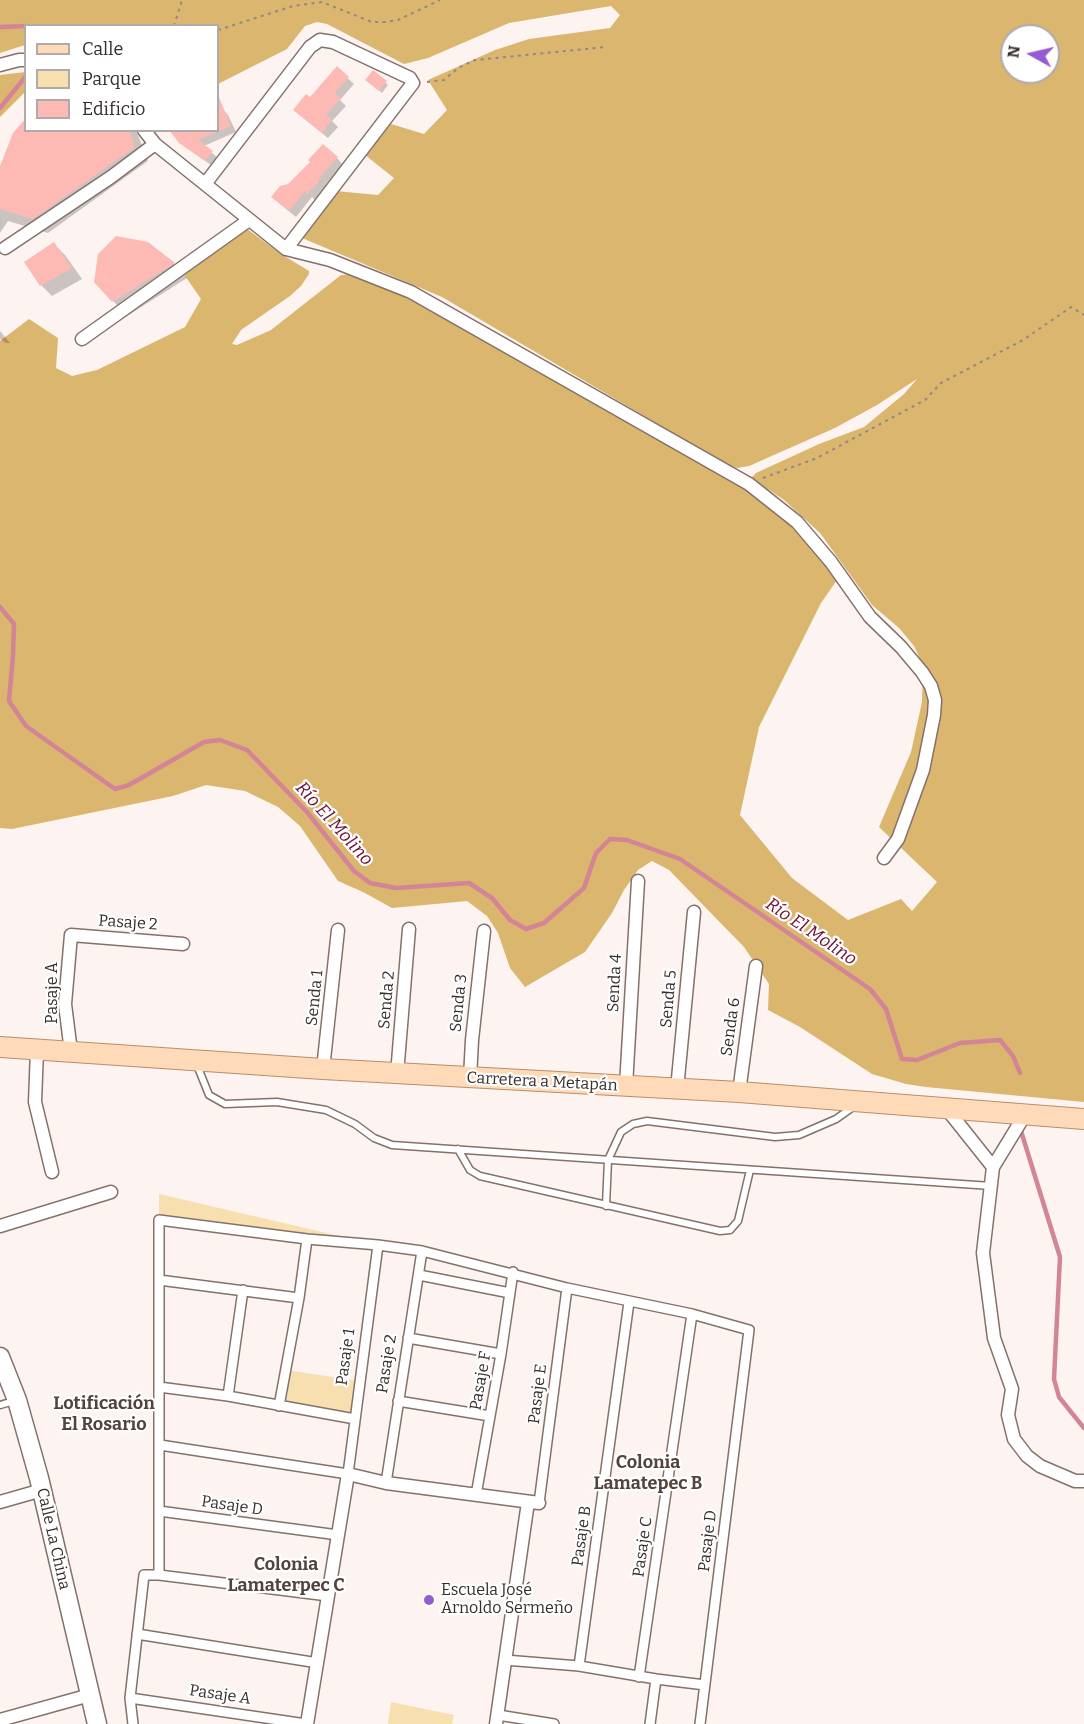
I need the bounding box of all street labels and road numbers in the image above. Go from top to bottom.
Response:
street label: Pasaje 2 [98,911,158,935]
street label: Senda 4 [604,953,626,1013]
street label: Pasaje A [43,962,63,1024]
street label: Senda 1 [303,969,327,1027]
street label: Senda 5 [657,969,681,1029]
street label: Senda 2 [375,970,399,1030]
street label: Senda 3 [446,973,472,1033]
street label: Senda 6 [717,997,745,1057]
street label: Carretera a Metapán [466,1068,618,1096]
street label: Pasaje 1 [333,1327,359,1387]
street label: Pasaje 2 [373,1333,401,1395]
street label: Pasaje F [466,1350,496,1412]
street label: Pasaje E [525,1363,551,1425]
street label: Calle La China [32,1486,74,1592]
street label: Pasaje D [200,1492,264,1520]
street label: Pasaje B [568,1505,596,1567]
street label: Pasaje D [695,1509,721,1573]
street label: Pasaje C [629,1516,657,1578]
street label: Pasaje A [188,1681,252,1709]

